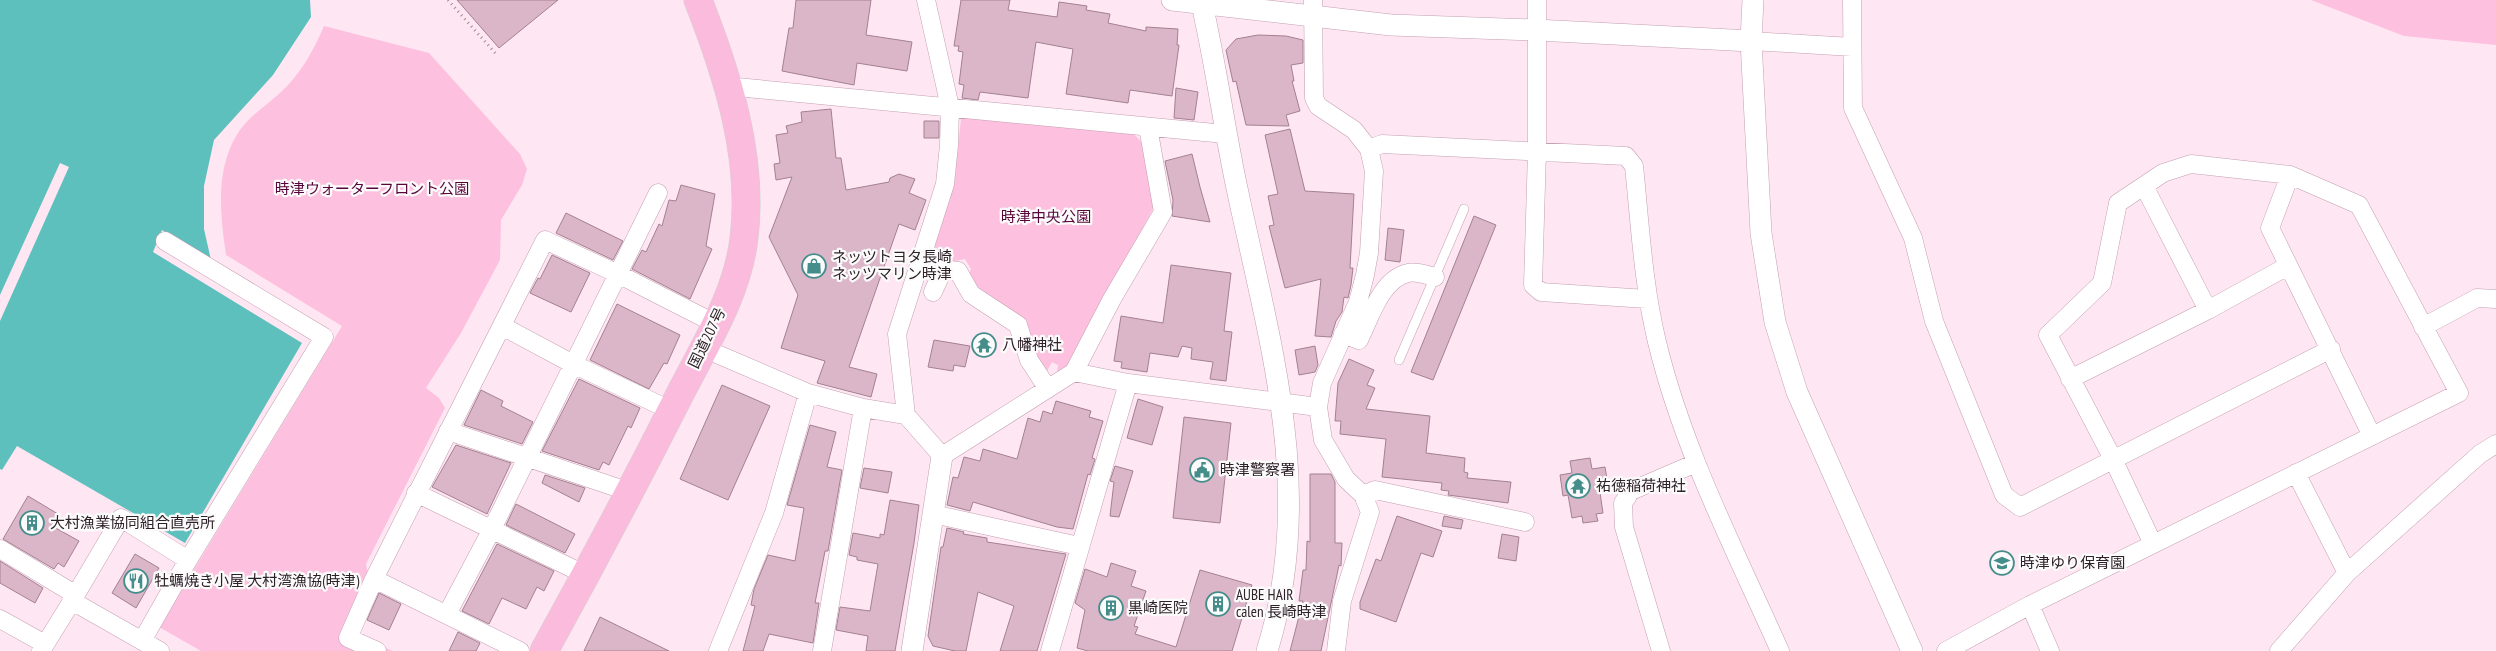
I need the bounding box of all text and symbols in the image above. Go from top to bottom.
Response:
park label: 時津ウォーターフロント公園 [275,179,469,198]
park label: 時津中央公園 [1001,207,1091,226]
place label: ネッツトヨタ長崎 ネッツマリン時津 [832,247,952,283]
shop icon: ネッツトヨタ長崎 ネッツマリン時津 [801,253,827,279]
street label: 国道207号 [684,304,729,371]
temple icon: 八幡神社 [971,332,997,358]
place label: 八幡神社 [1002,335,1062,354]
public building icon: 時津警察署 [1189,457,1215,483]
place label: 時津警察署 [1220,460,1295,479]
temple icon: 祐徳稲荷神社 [1565,473,1591,499]
place label: 祐徳稲荷神社 [1596,476,1686,495]
building icon: 大村漁業協同組合直売所 [19,510,45,536]
place label: 大村漁業協同組合直売所 [50,513,215,532]
school or university icon: 時津ゆり保育園 [1989,550,2015,576]
place label: 時津ゆり保育園 [2020,553,2125,572]
restaurant icon: 牡蠣焼き小屋 大村湾漁協(時津) [123,568,149,594]
place label: 牡蠣焼き小屋 大村湾漁協(時津) [154,571,360,590]
place label: AUBE HAIR calen 長崎時津 [1236,585,1327,621]
building icon: AUBE HAIR calen 長崎時津 [1205,591,1231,617]
building icon: 黒崎医院 [1098,595,1124,621]
place label: 黒崎医院 [1128,598,1188,617]

